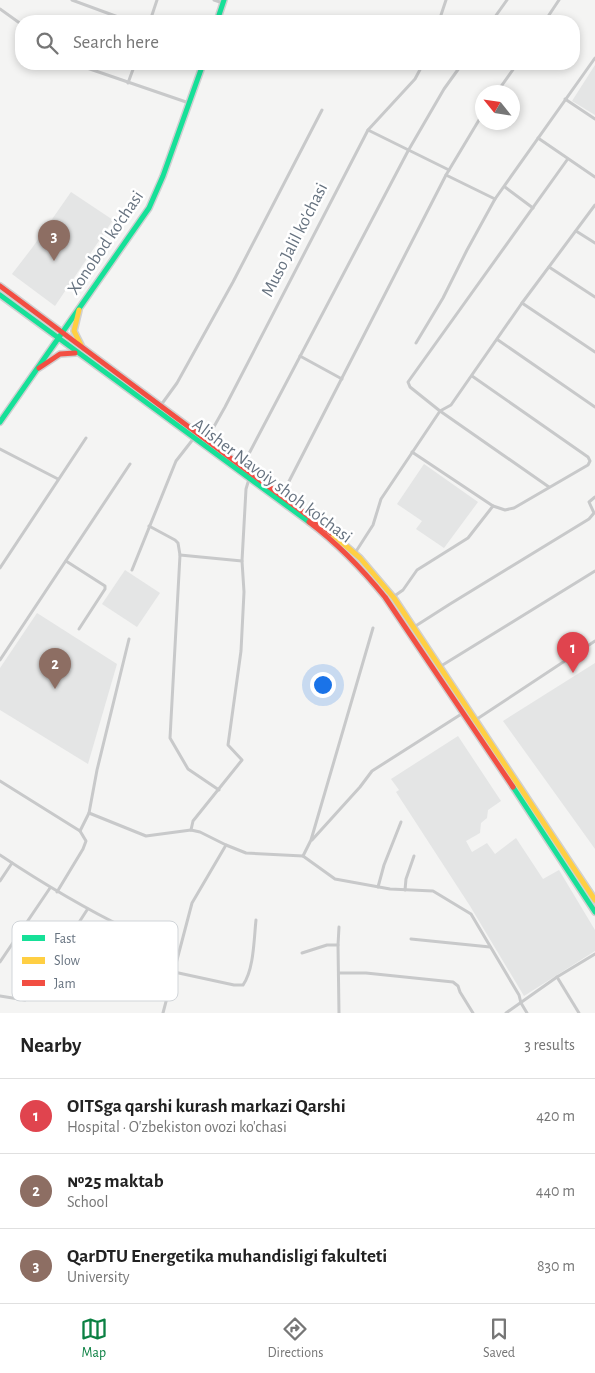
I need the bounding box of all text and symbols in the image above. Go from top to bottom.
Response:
search box [15,15,580,70]
icon: search [33,29,61,57]
text: Search here [73,33,159,52]
north arrow [475,85,520,130]
street label: Muso Jalil ko'chasi [259,180,331,300]
street label: Xonobod ko'chasi [65,188,147,298]
pin: 3 [38,220,70,261]
street label: Alisher Navoiy shoh ko'chasi [189,415,355,547]
pin: 1 [557,632,589,673]
pin: 2 [39,648,71,689]
your location [310,672,336,698]
legend [12,921,178,1001]
text: Fast [54,932,76,946]
text: Slow [54,954,81,968]
text: Jam [54,977,76,991]
text: Nearby [20,1035,81,1056]
text: 3 results [524,1037,575,1053]
text: OITSga qarshi kurash markazi Qarshi [67,1097,346,1116]
text: 1 [33,1108,39,1124]
text: 420 m [536,1108,575,1124]
text: Hospital · O'zbekiston ovozi ko'chasi [67,1119,287,1135]
text: №25 maktab [67,1172,164,1191]
text: 2 [32,1183,40,1199]
text: 440 m [536,1183,575,1199]
text: School [67,1194,108,1210]
text: QarDTU Energetika muhandisligi fakulteti [67,1247,387,1266]
text: 3 [33,1258,39,1274]
text: 830 m [537,1258,575,1274]
text: University [67,1269,130,1285]
tab: Map [80,1315,108,1362]
tab: Directions [268,1315,323,1362]
tab: Saved [483,1315,515,1362]

